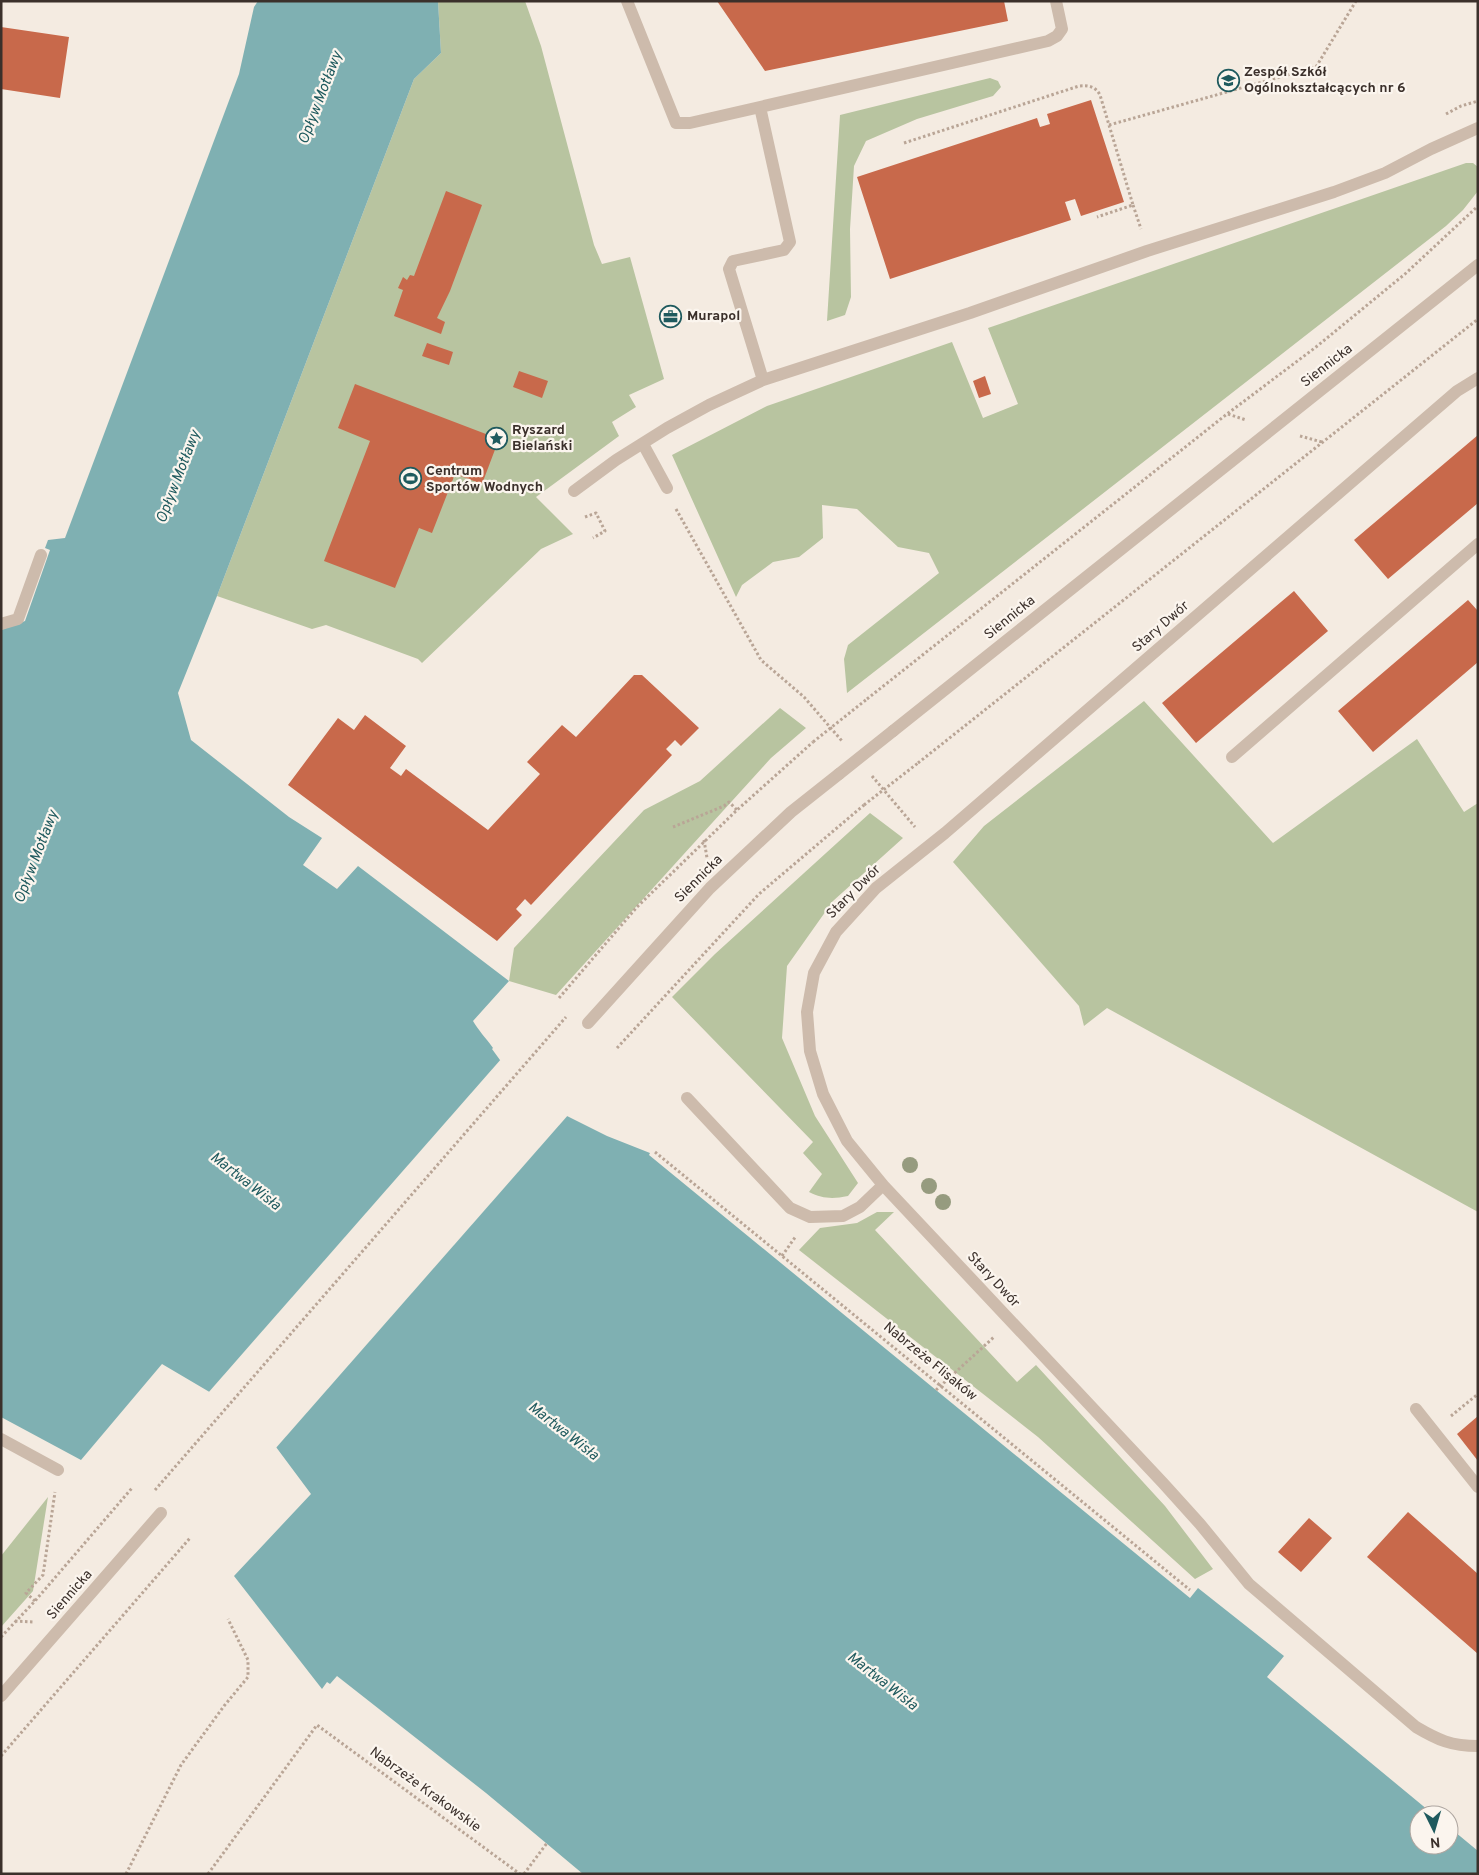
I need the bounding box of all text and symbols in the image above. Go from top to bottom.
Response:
water label: Opływ Motławy [295,48,348,147]
place label: Zespół Szkół Ogólnokształcących nr 6 [1244,64,1406,97]
school or university icon: Zespół Szkół Ogólnokształcących nr 6 [1216,68,1240,92]
office icon: Murapol [659,304,683,328]
place label: Murapol [687,308,740,325]
street label: Siennicka [1298,341,1356,391]
place label: Ryszard Bielański [512,422,572,455]
place icon: Ryszard Bielański [484,426,508,450]
water label: Opływ Motławy [153,427,206,526]
place label: Centrum Sportów Wodnych [426,463,543,496]
sports icon: Centrum Sportów Wodnych [398,467,422,491]
street label: Siennicka [981,592,1039,644]
street label: Stary Dwór [1129,597,1193,656]
water label: Opływ Motławy [11,807,64,906]
street label: Siennicka [672,852,726,906]
street label: Stary Dwór [823,861,885,923]
water label: Martwa Wisła [206,1149,284,1216]
street label: Stary Dwór [963,1249,1023,1312]
street label: Nabrzeże Flisaków [880,1319,980,1405]
water label: Martwa Wisła [524,1399,602,1466]
street label: Siennicka [44,1567,96,1623]
water label: Martwa Wisła [843,1649,921,1716]
street label: Nabrzeże Krakowskie [366,1744,484,1836]
north arrow [1409,1805,1459,1855]
text: N [1429,1833,1441,1850]

